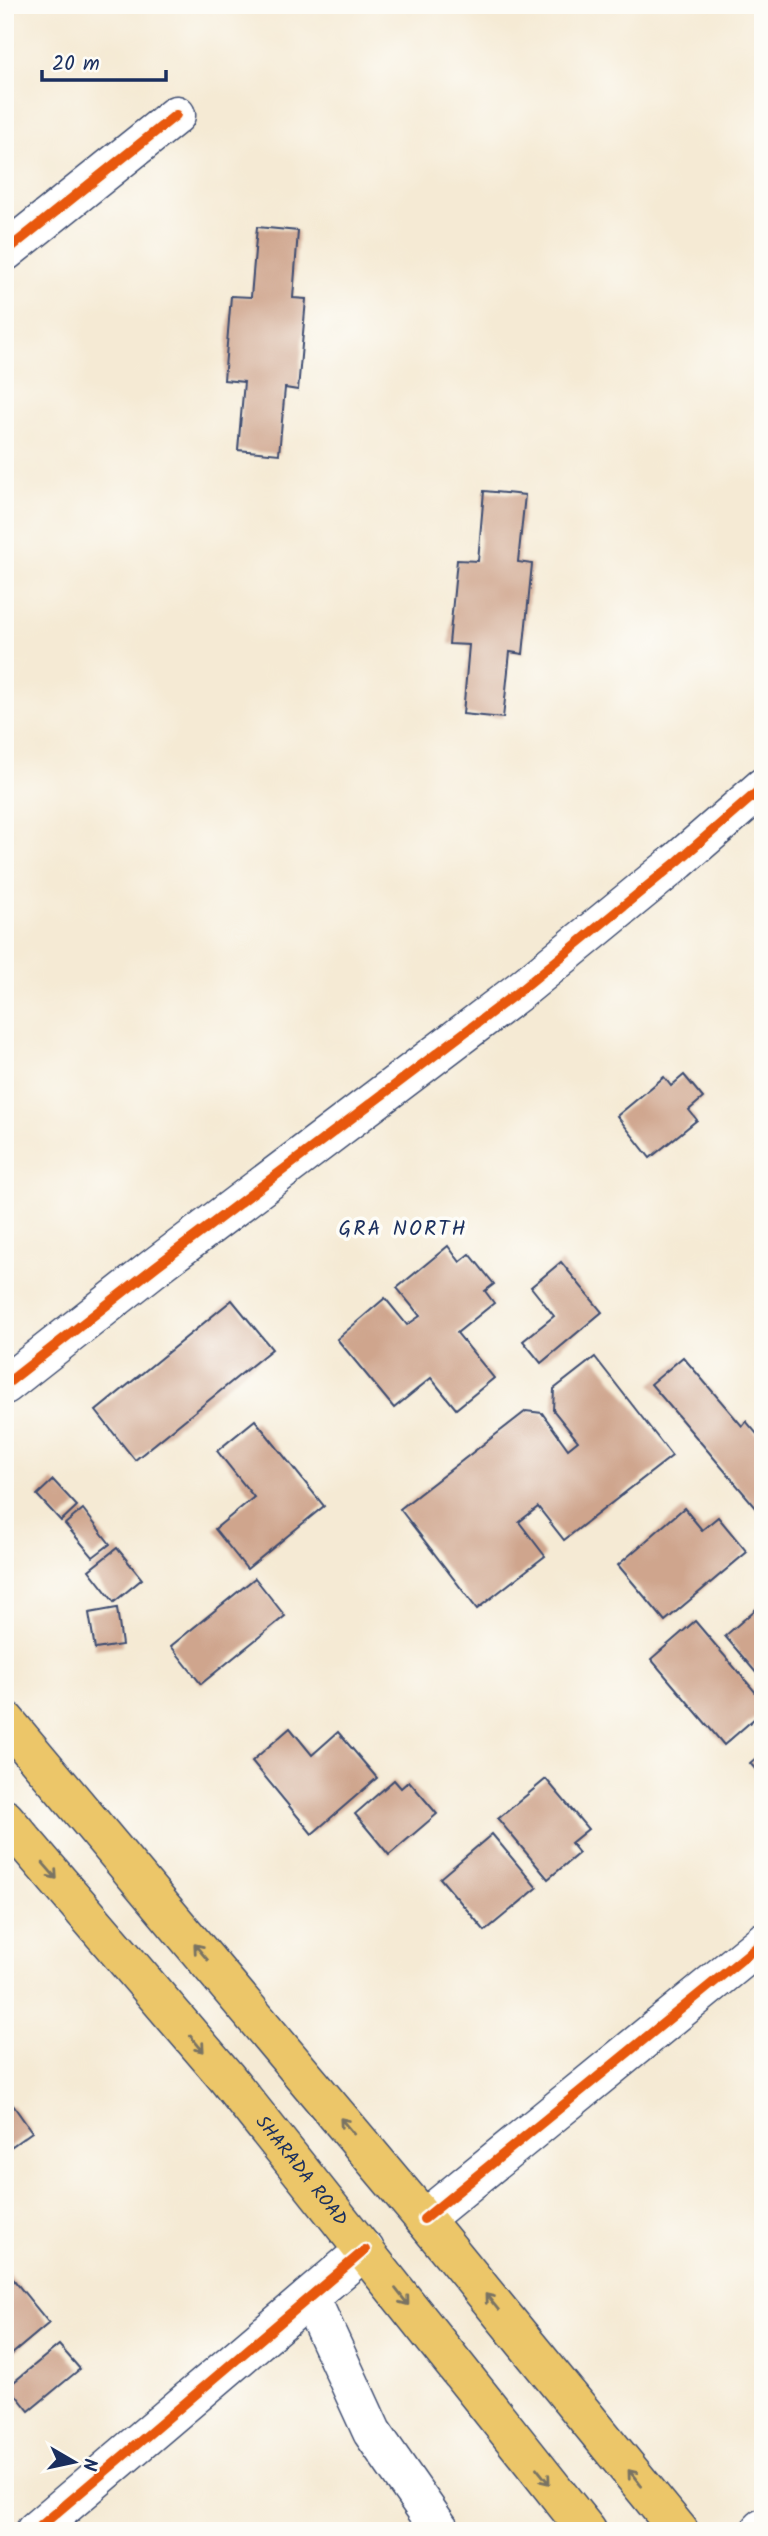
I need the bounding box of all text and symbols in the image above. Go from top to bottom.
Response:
scale bar [42,38,166,82]
text: 20 m [52,48,100,81]
district label: GRA NORTH [339,1213,467,1246]
one-way arrow [41,1862,57,1880]
one-way arrow [193,1943,209,1961]
one-way arrow [189,2035,205,2053]
street label: SHARADA ROAD [247,2109,355,2233]
one-way arrow [339,2118,355,2136]
one-way arrow [394,2287,409,2306]
one-way arrow [484,2293,499,2311]
north arrow [38,2428,108,2498]
text: N [73,2456,105,2473]
one-way arrow [535,2466,551,2484]
one-way arrow [628,2469,643,2487]

